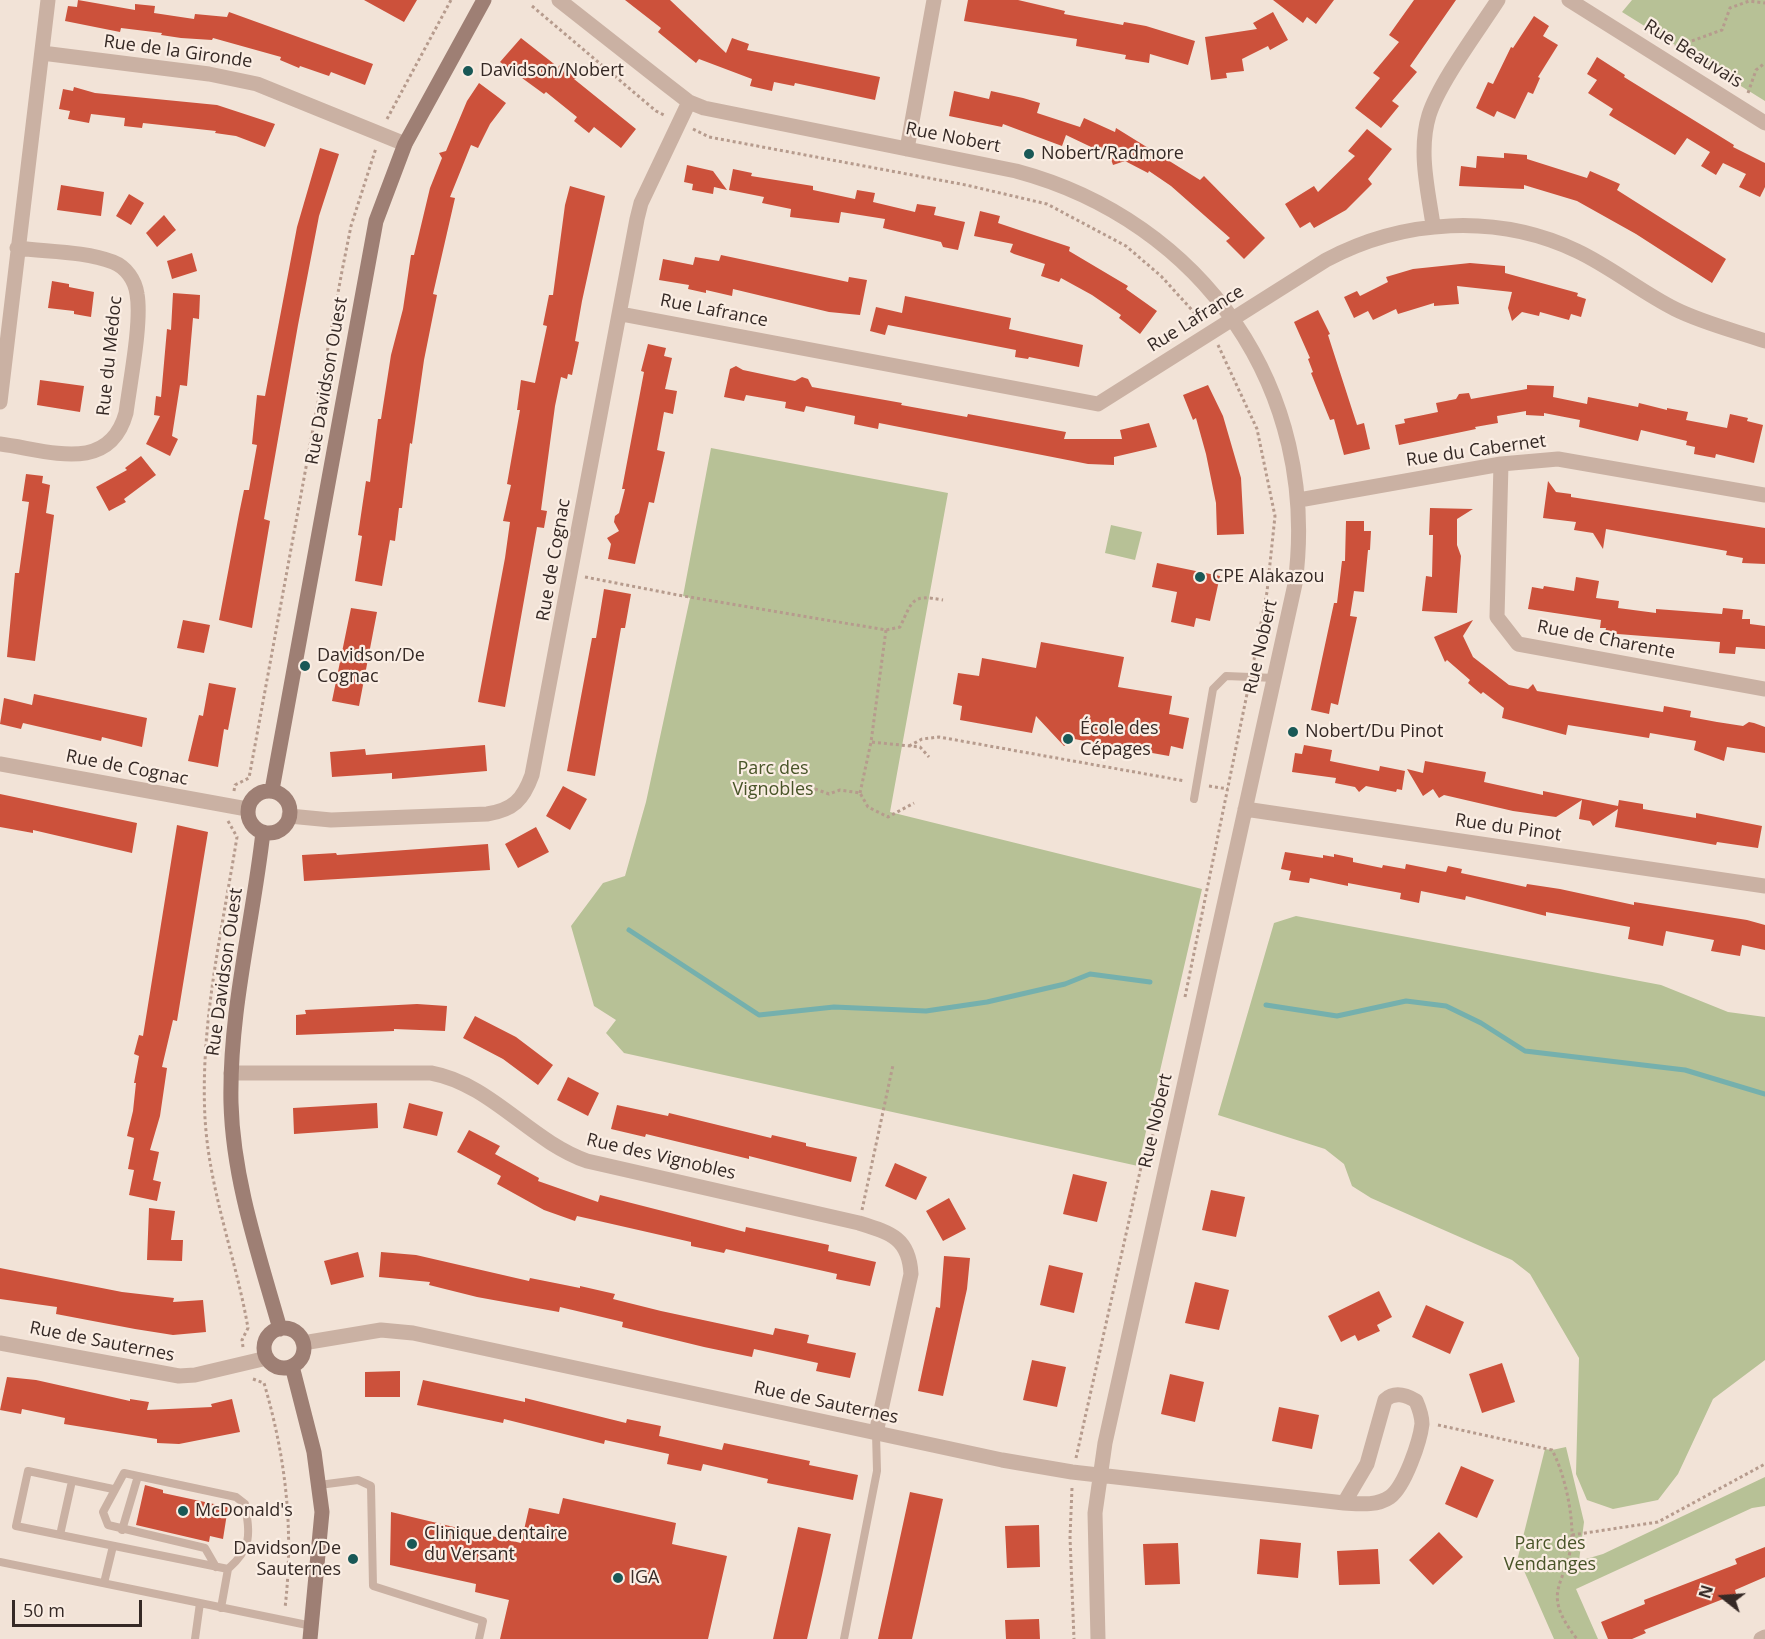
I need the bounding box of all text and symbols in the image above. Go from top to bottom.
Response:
street label: Rue Beauvais [1640,15,1746,93]
street label: Rue de la Gironde [102,31,254,73]
place label: Davidson/Nobert [480,60,624,82]
marker: Davidson/Nobert [461,64,475,78]
street label: Rue Nobert [904,118,1002,158]
place label: Nobert/Radmore [1041,143,1184,165]
marker: Nobert/Radmore [1022,147,1036,161]
street label: Rue Lafrance [1144,281,1248,357]
street label: Rue Lafrance [658,290,770,332]
street label: Rue du Médoc [93,295,127,417]
street label: Rue Davidson Ouest [302,296,352,466]
street label: Rue du Cabernet [1405,430,1547,472]
street label: Rue de Cognac [533,497,575,623]
place label: CPE Alakazou [1212,566,1325,588]
marker: CPE Alakazou [1193,570,1207,584]
street label: Rue Nobert [1240,598,1282,696]
street label: Rue de Charente [1535,616,1677,664]
place label: Davidson/De Cognac [317,645,425,688]
marker: Davidson/De Cognac [298,659,312,673]
place label: École des Cépages [1080,718,1158,760]
place label: Nobert/Du Pinot [1305,721,1443,743]
marker: Nobert/Du Pinot [1286,725,1300,739]
marker: École des Cépages [1061,732,1075,746]
street label: Rue de Cognac [64,746,190,790]
park label: Parc des Vignobles [732,758,814,800]
street label: Rue du Pinot [1453,810,1563,846]
street label: Rue Davidson Ouest [202,886,248,1058]
street label: Rue Nobert [1135,1072,1177,1170]
street label: Rue des Vignobles [584,1129,738,1185]
street label: Rue de Sauternes [28,1317,176,1367]
street label: Rue de Sauternes [752,1377,900,1429]
place label: McDonald's [195,1500,293,1522]
marker: McDonald's [176,1504,190,1518]
place label: Clinique dentaire du Versant [424,1523,567,1565]
park label: Parc des Vendanges [1504,1533,1596,1576]
marker: Clinique dentaire du Versant [405,1537,419,1551]
place label: Davidson/De Sauternes [233,1538,341,1580]
marker: Davidson/De Sauternes [346,1552,360,1566]
place label: IGA [630,1567,659,1589]
north arrow [1693,1567,1753,1627]
marker: IGA [611,1571,625,1585]
text: N [1693,1582,1718,1601]
scale bar [15,1588,146,1626]
text: 50 m [23,1598,65,1622]

